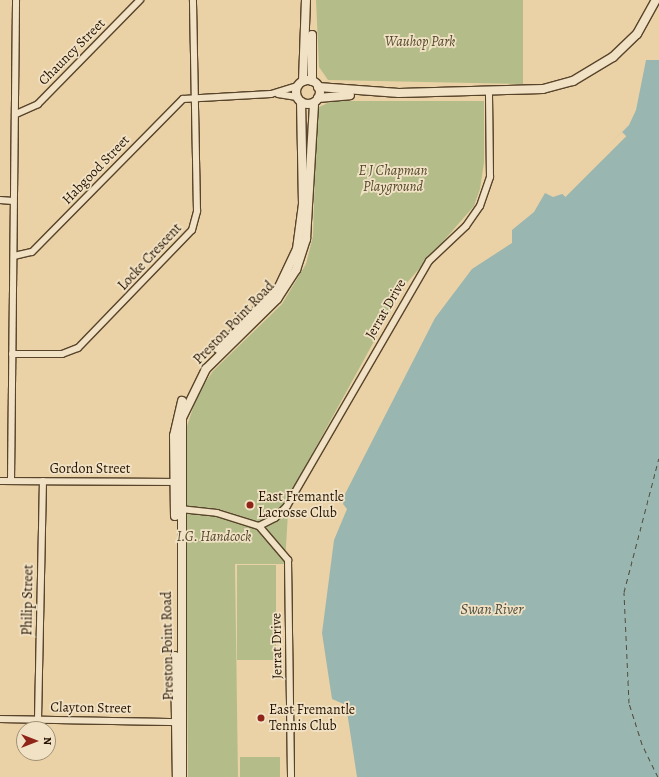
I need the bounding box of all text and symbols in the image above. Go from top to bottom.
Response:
street label: Chauncy Street [35,15,109,89]
park label: Wauhop Park [385,34,455,50]
street label: Habgood Street [59,132,133,208]
park label: E J Chapman Playground [359,163,427,196]
street label: Locke Crescent [115,220,185,294]
street label: Jerrat Drive [362,276,410,342]
street label: Preston Point Road [190,278,278,368]
street label: Gordon Street [50,461,130,477]
place label: East Fremantle Lacrosse Club [258,489,344,522]
marker: East Fremantle Lacrosse Club [245,500,255,510]
park label: I.G. Handcock [177,529,251,545]
street label: Philip Street [19,564,37,636]
street label: Preston Point Road [159,591,177,701]
water label: Swan River [461,601,523,619]
street label: Jerrat Drive [268,613,286,679]
street label: Clayton Street [50,699,132,717]
place label: East Fremantle Tennis Club [269,702,355,734]
marker: East Fremantle Tennis Club [256,713,266,723]
north arrow [16,721,56,761]
text: N [40,737,55,745]

